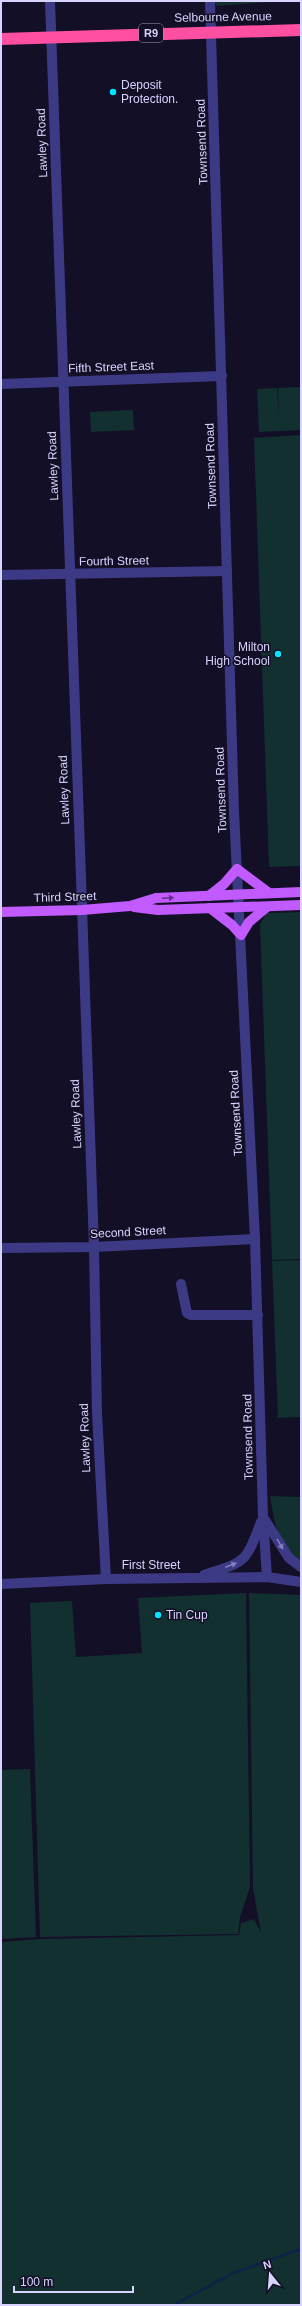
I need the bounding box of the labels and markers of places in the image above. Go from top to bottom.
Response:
place label: Deposit Protection. [121,78,178,106]
marker: Deposit Protection. [108,87,118,97]
place label: Milton High School [205,640,270,668]
marker: Milton High School [273,649,283,659]
place label: Tin Cup [166,1608,208,1622]
marker: Tin Cup [153,1610,163,1620]

